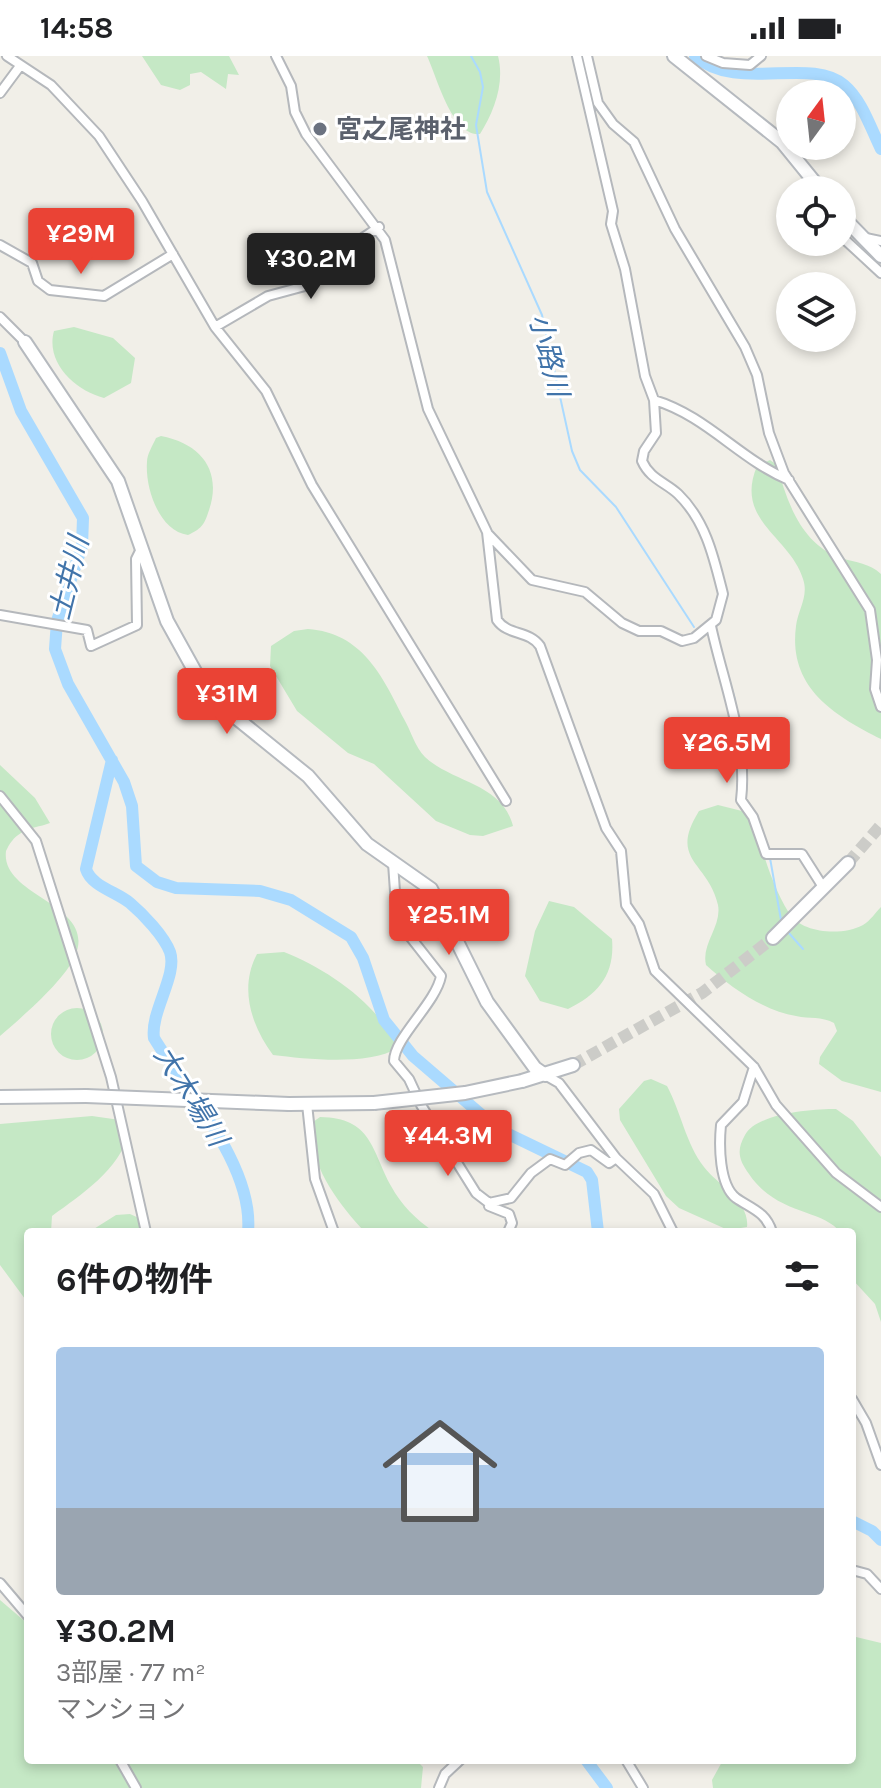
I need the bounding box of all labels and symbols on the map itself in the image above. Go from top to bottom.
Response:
north arrow [776,80,856,160]
place label: 宮之尾神社 [336,114,466,145]
marker: 宮之尾神社 [311,120,329,138]
pin: ¥29M [34,208,128,276]
pin: ¥30.2M [246,233,376,301]
water label: 小路川 [523,310,576,403]
water label: 土井川 [43,530,96,623]
pin: ¥31M [180,668,274,736]
pin: ¥26.5M [662,717,792,785]
pin: ¥25.1M [384,889,514,957]
water label: 大木場川 [147,1040,236,1155]
pin: ¥44.3M [383,1110,513,1178]

